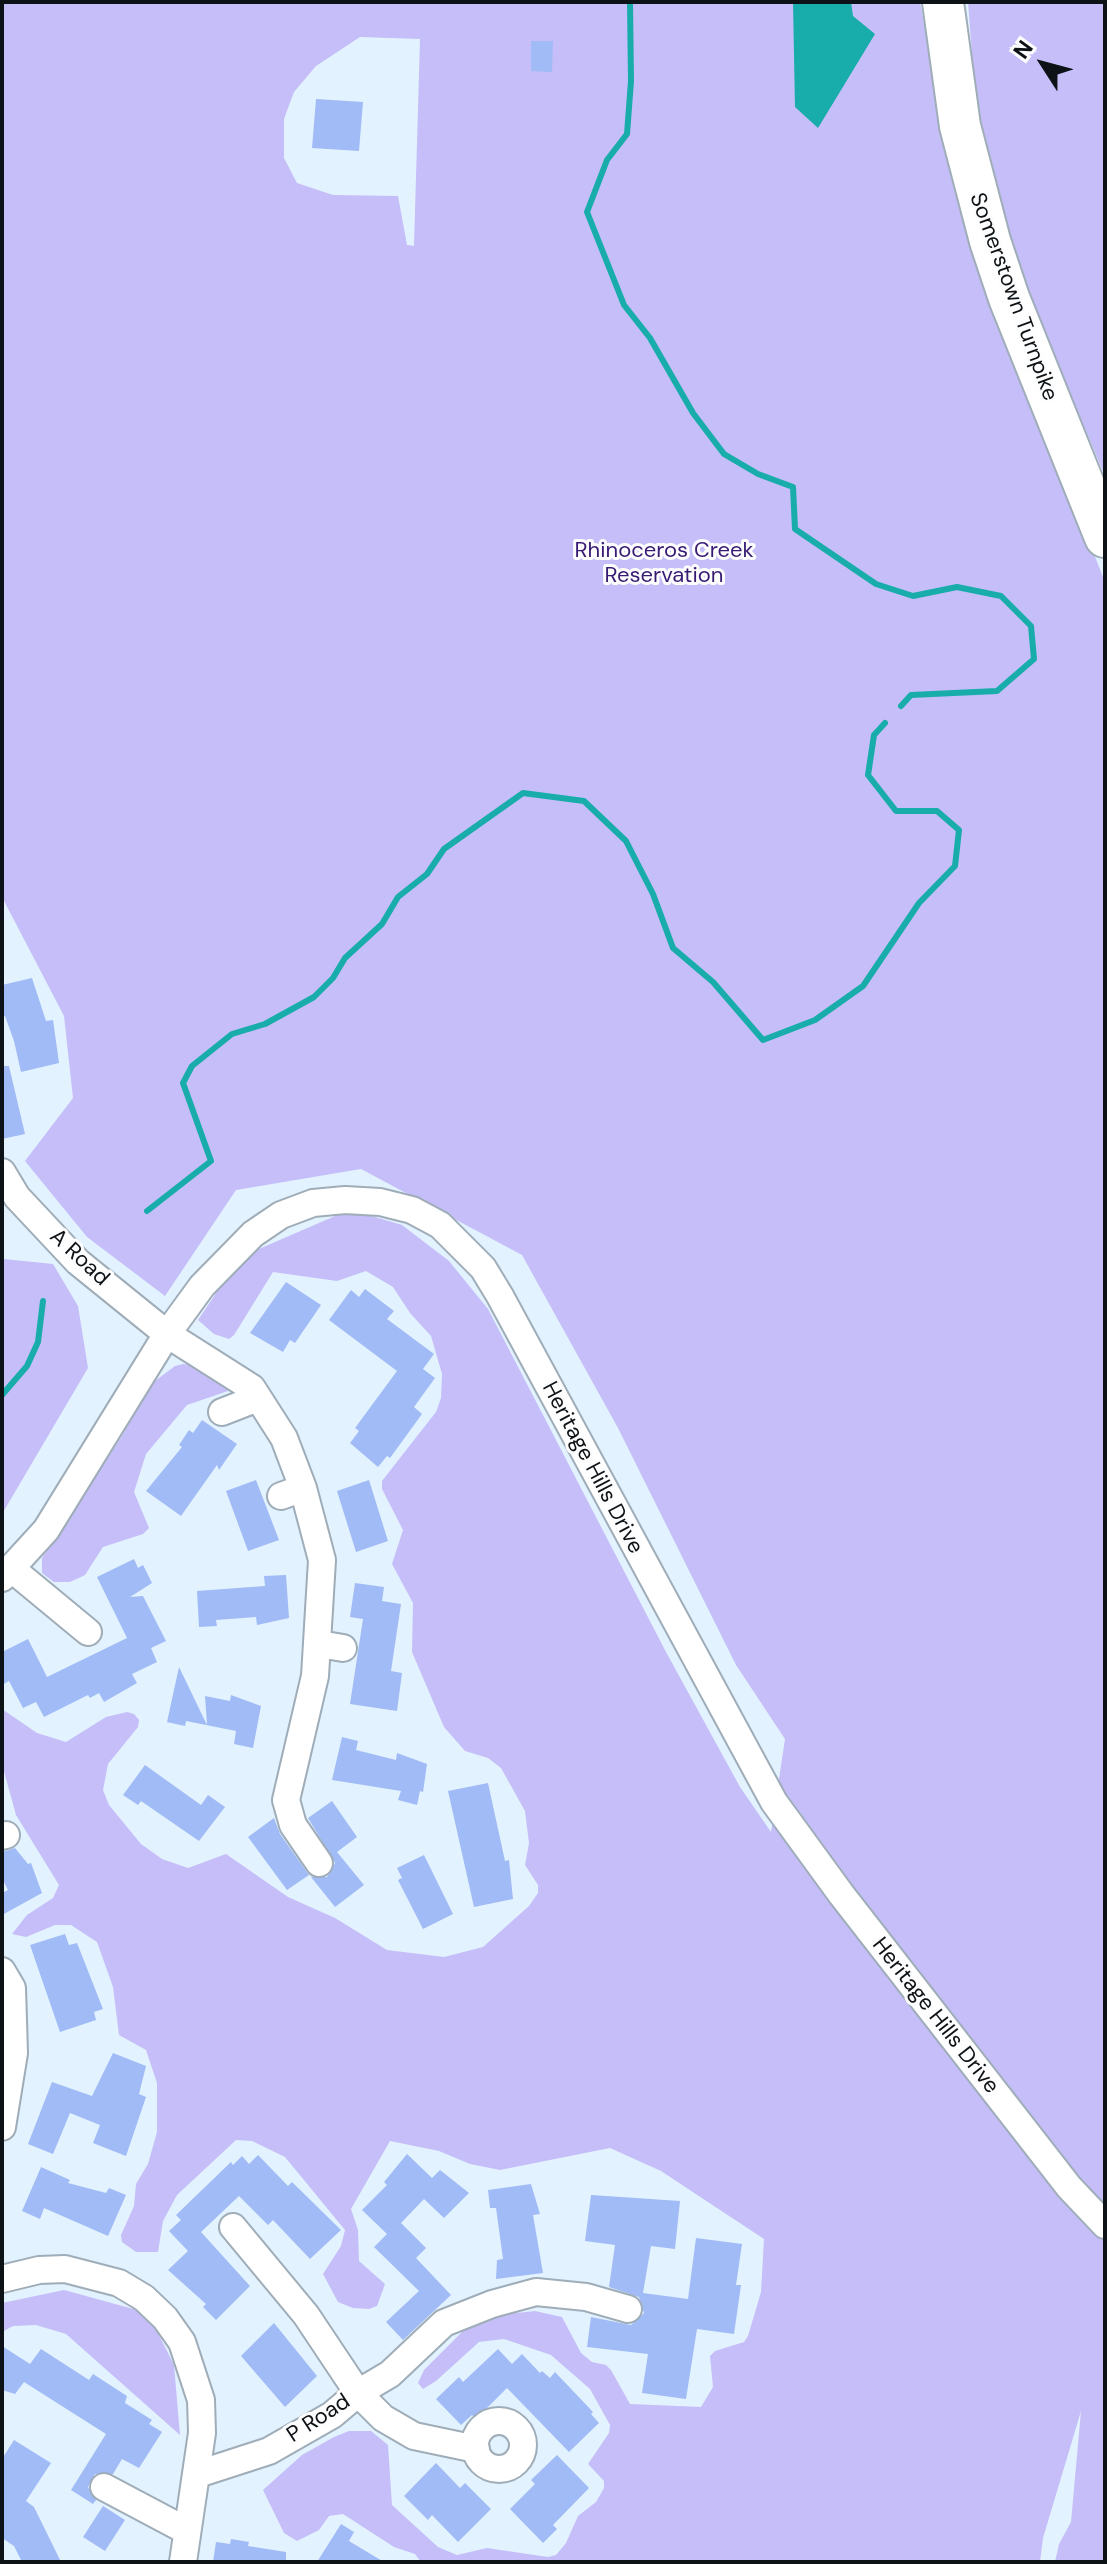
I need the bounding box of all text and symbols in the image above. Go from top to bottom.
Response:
north arrow [1003,24,1083,104]
text: N [1007,35,1040,65]
street label: Somerstown Turnpike [963,189,1063,405]
park label: Rhinoceros Creek Reservation [575,538,753,590]
street label: A Road [44,1224,114,1292]
street label: Heritage Hills Drive [536,1378,648,1558]
street label: Heritage Hills Drive [866,1933,1004,2099]
street label: P Road [283,2389,355,2449]

